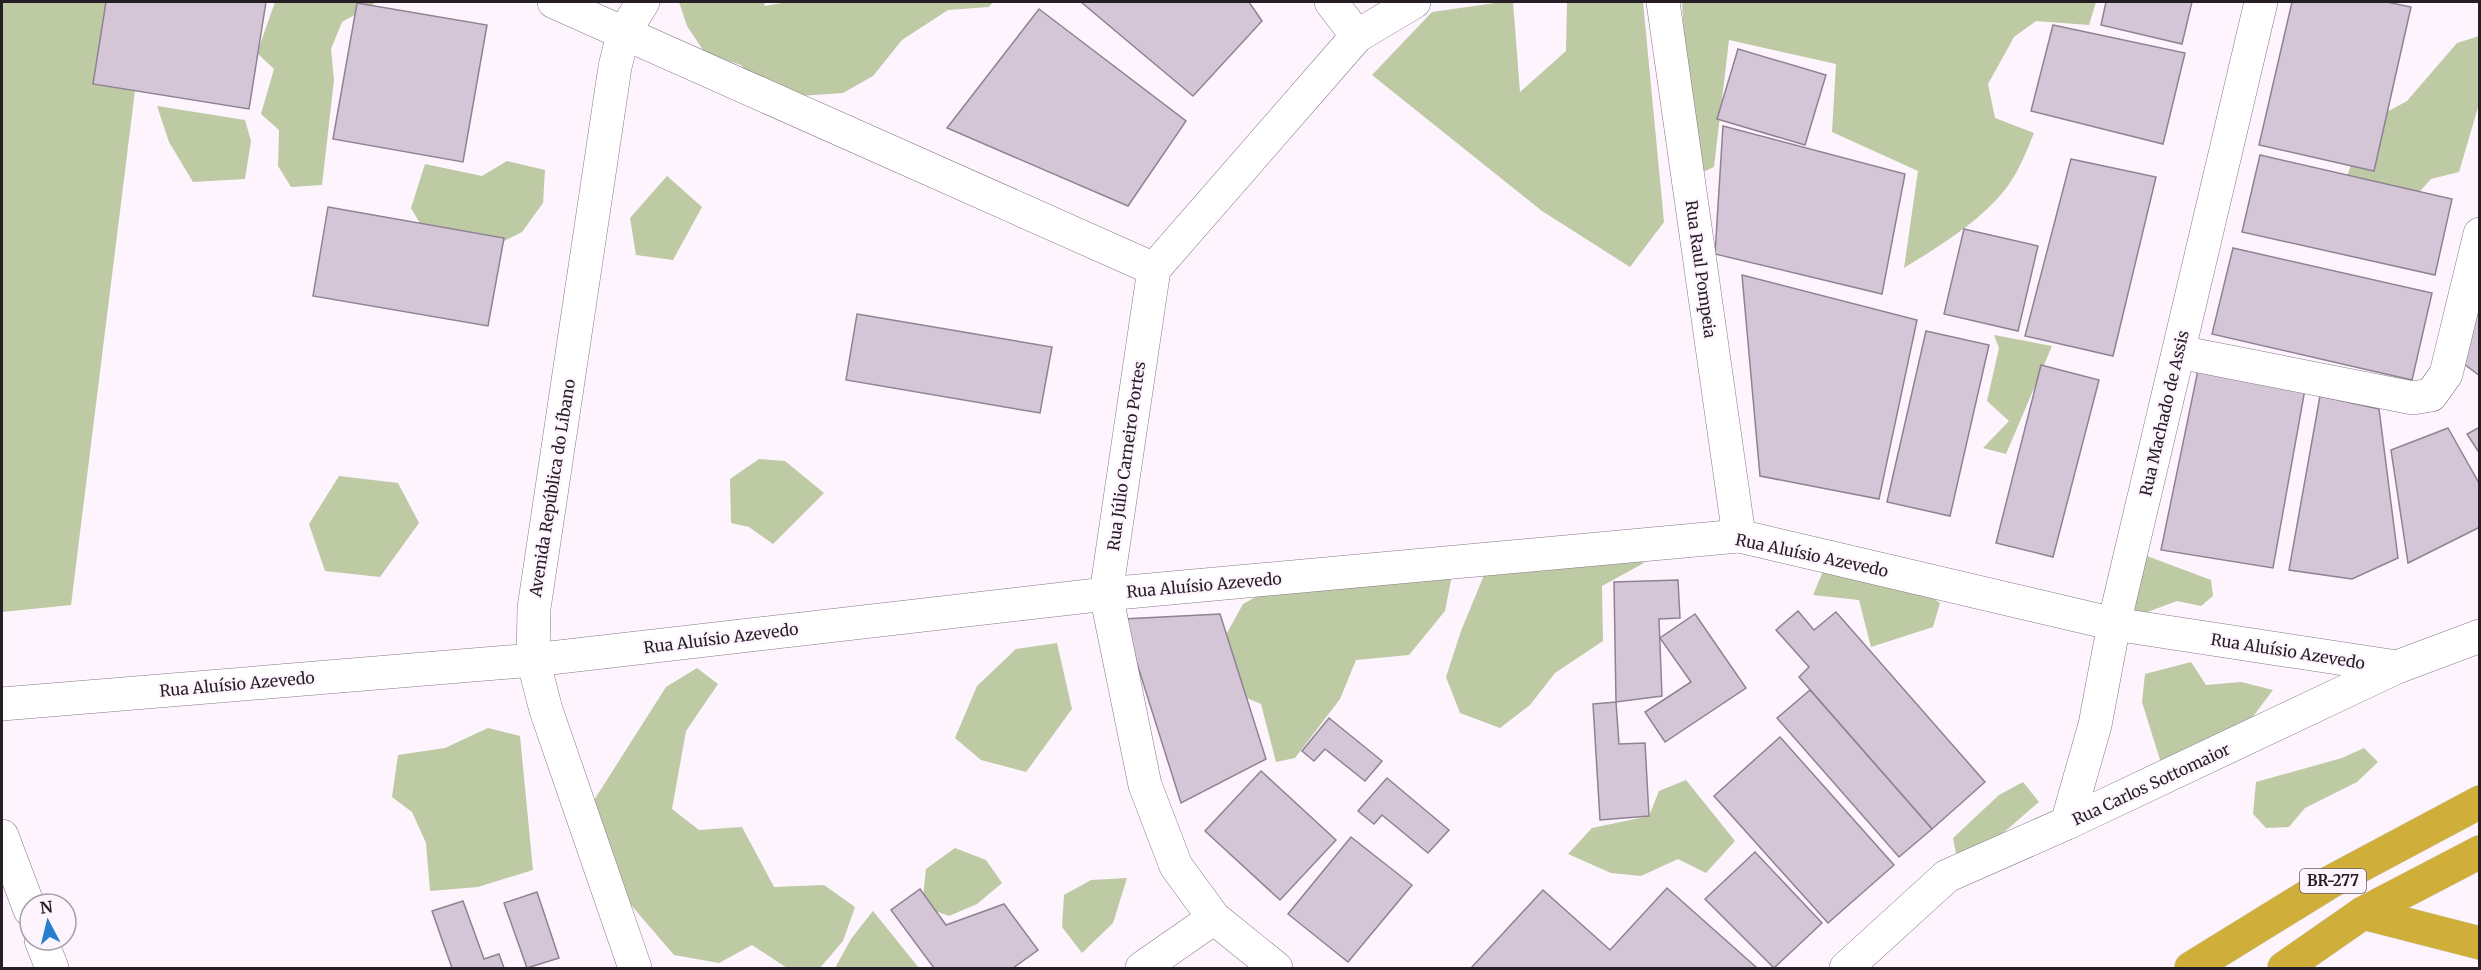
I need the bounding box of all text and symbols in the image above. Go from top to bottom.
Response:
street label: Rua Raul Pompeia [1681,199,1721,340]
street label: Rua Machado de Assis [2135,328,2193,498]
street label: Rua Júlio Carneiro Portes [1103,360,1149,552]
street label: Avenida República do Líbano [525,378,579,599]
street label: Rua Aluísio Azevedo [1734,529,1890,581]
street label: Rua Aluísio Azevedo [1125,568,1283,602]
street label: Rua Aluísio Azevedo [642,619,800,657]
street label: Rua Aluísio Azevedo [2209,629,2367,673]
street label: Rua Aluísio Azevedo [158,667,316,701]
street label: Rua Carlos Sottomaior [2069,739,2233,829]
road number: BR-277 [2300,869,2366,893]
north arrow [18,892,78,952]
text: N [39,896,54,918]

